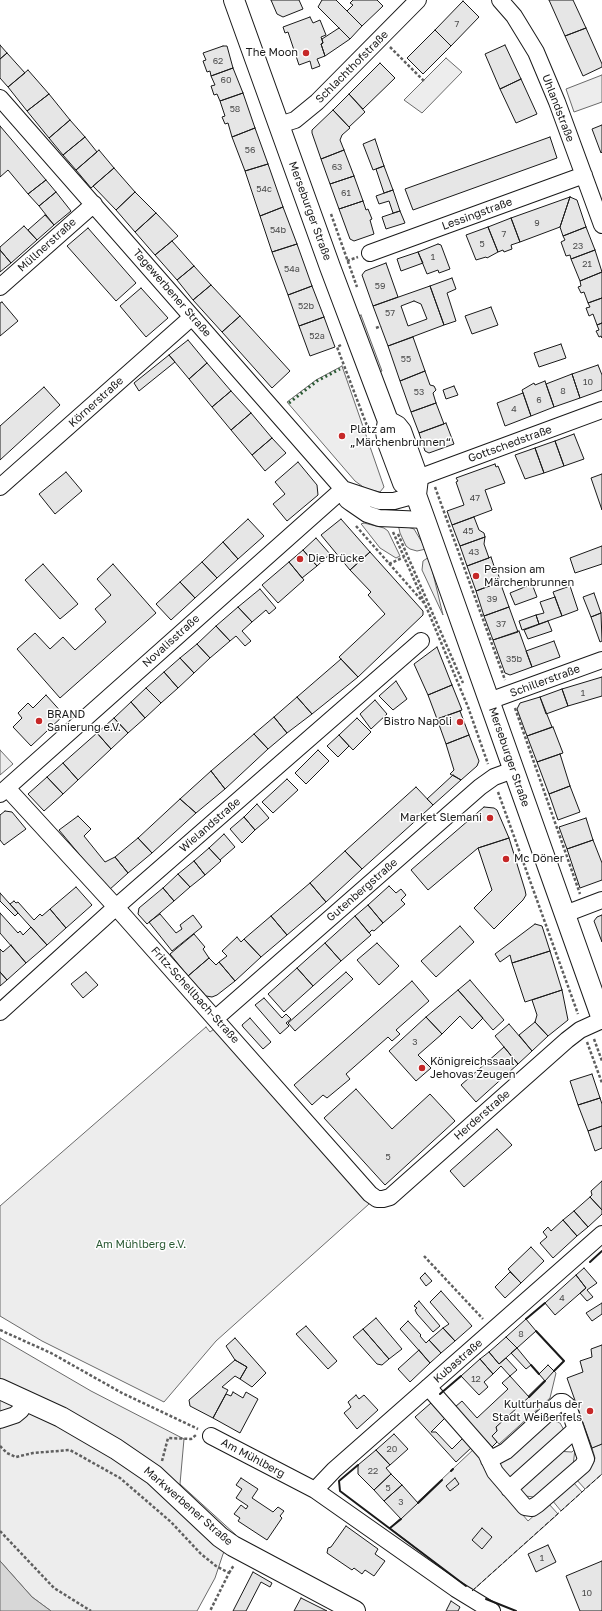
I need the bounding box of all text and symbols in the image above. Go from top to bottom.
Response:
house number: 7 [455,19,459,29]
street label: Schlachthofstraße [313,28,391,106]
place label: The Moon [246,46,298,60]
marker: The Moon [301,48,311,58]
house number: 62 [213,56,223,66]
street label: Uhlandstraße [539,72,577,144]
house number: 60 [220,75,232,85]
house number: 58 [230,104,240,114]
house number: 56 [245,145,255,155]
street label: Merseburger Straße [286,160,334,262]
house number: 63 [332,162,342,172]
house number: 54c [256,184,272,194]
house number: 61 [341,188,351,198]
street label: Lessingstraße [440,195,514,233]
street label: Müllnerstraße [15,215,79,275]
house number: 9 [534,218,540,228]
house number: 54b [270,225,286,235]
house number: 7 [502,229,506,239]
house number: 5 [479,239,485,249]
house number: 23 [573,241,583,251]
street label: Tagewerbener Straße [130,246,214,340]
house number: 1 [431,252,435,262]
house number: 21 [582,259,592,269]
house number: 54a [284,264,300,274]
house number: 59 [375,281,385,291]
house number: 52b [298,301,314,311]
house number: 57 [385,308,395,318]
house number: 52a [309,331,325,341]
house number: 55 [401,354,411,364]
street label: Körnerstraße [66,374,126,430]
house number: 10 [583,377,593,387]
house number: 8 [560,386,566,396]
house number: 53 [414,387,424,397]
house number: 6 [536,395,542,405]
house number: 4 [511,404,517,414]
place label: Platz am „Märchenbrunnen“ [350,423,451,449]
street label: Gottschedstraße [466,423,554,465]
marker: Platz am „Märchenbrunnen“ [337,431,347,441]
house number: 47 [470,493,480,503]
house number: 45 [463,526,473,536]
house number: 43 [469,547,479,557]
place label: Die Brücke [308,552,364,566]
marker: Die Brücke [295,554,305,564]
place label: Pension am Märchenbrunnen [484,563,574,589]
marker: Pension am Märchenbrunnen [471,571,481,581]
house number: 39 [487,594,497,604]
street label: Novalisstraße [140,612,202,670]
house number: 37 [496,619,506,629]
house number: 35b [506,654,522,664]
street label: Schillerstraße [508,662,582,700]
house number: 1 [581,688,585,698]
street label: Merseburger Straße [486,705,532,809]
place label: BRAND Sanierung e.V. [47,708,121,734]
place label: Bistro Napoli [384,715,452,729]
marker: BRAND Sanierung e.V. [34,716,44,726]
marker: Bistro Napoli [455,717,465,727]
street label: Wielandstraße [177,795,243,855]
place label: Market Slemani [400,811,482,825]
marker: Market Slemani [485,813,495,823]
place label: Mc Döner [514,852,564,866]
marker: Mc Döner [501,854,511,864]
street label: Gutenbergstraße [324,856,400,924]
street label: Fritz-Schellbach-Straße [148,944,242,1046]
house number: 3 [412,1037,418,1047]
place label: Königreichssaal Jehovas Zeugen [430,1055,516,1081]
marker: Königreichssaal Jehovas Zeugen [417,1063,427,1073]
street label: Herderstraße [451,1087,513,1143]
house number: 5 [385,1152,391,1162]
park label: Am Mühlberg e.V. [96,1238,186,1252]
house number: 4 [559,1293,565,1303]
house number: 8 [518,1329,524,1339]
street label: Kubastraße [431,1336,485,1386]
house number: 12 [471,1374,481,1384]
place label: Kulturhaus der Stadt Weißenfels [492,1398,582,1424]
marker: Kulturhaus der Stadt Weißenfels [585,1406,595,1416]
street label: Am Mühlberg [219,1436,287,1480]
house number: 20 [387,1444,397,1454]
street label: Markwerbener Straße [141,1464,235,1548]
house number: 22 [368,1466,378,1476]
house number: 5 [385,1483,391,1493]
house number: 3 [398,1497,404,1507]
house number: 1 [540,1553,544,1563]
house number: 10 [582,1588,592,1598]

